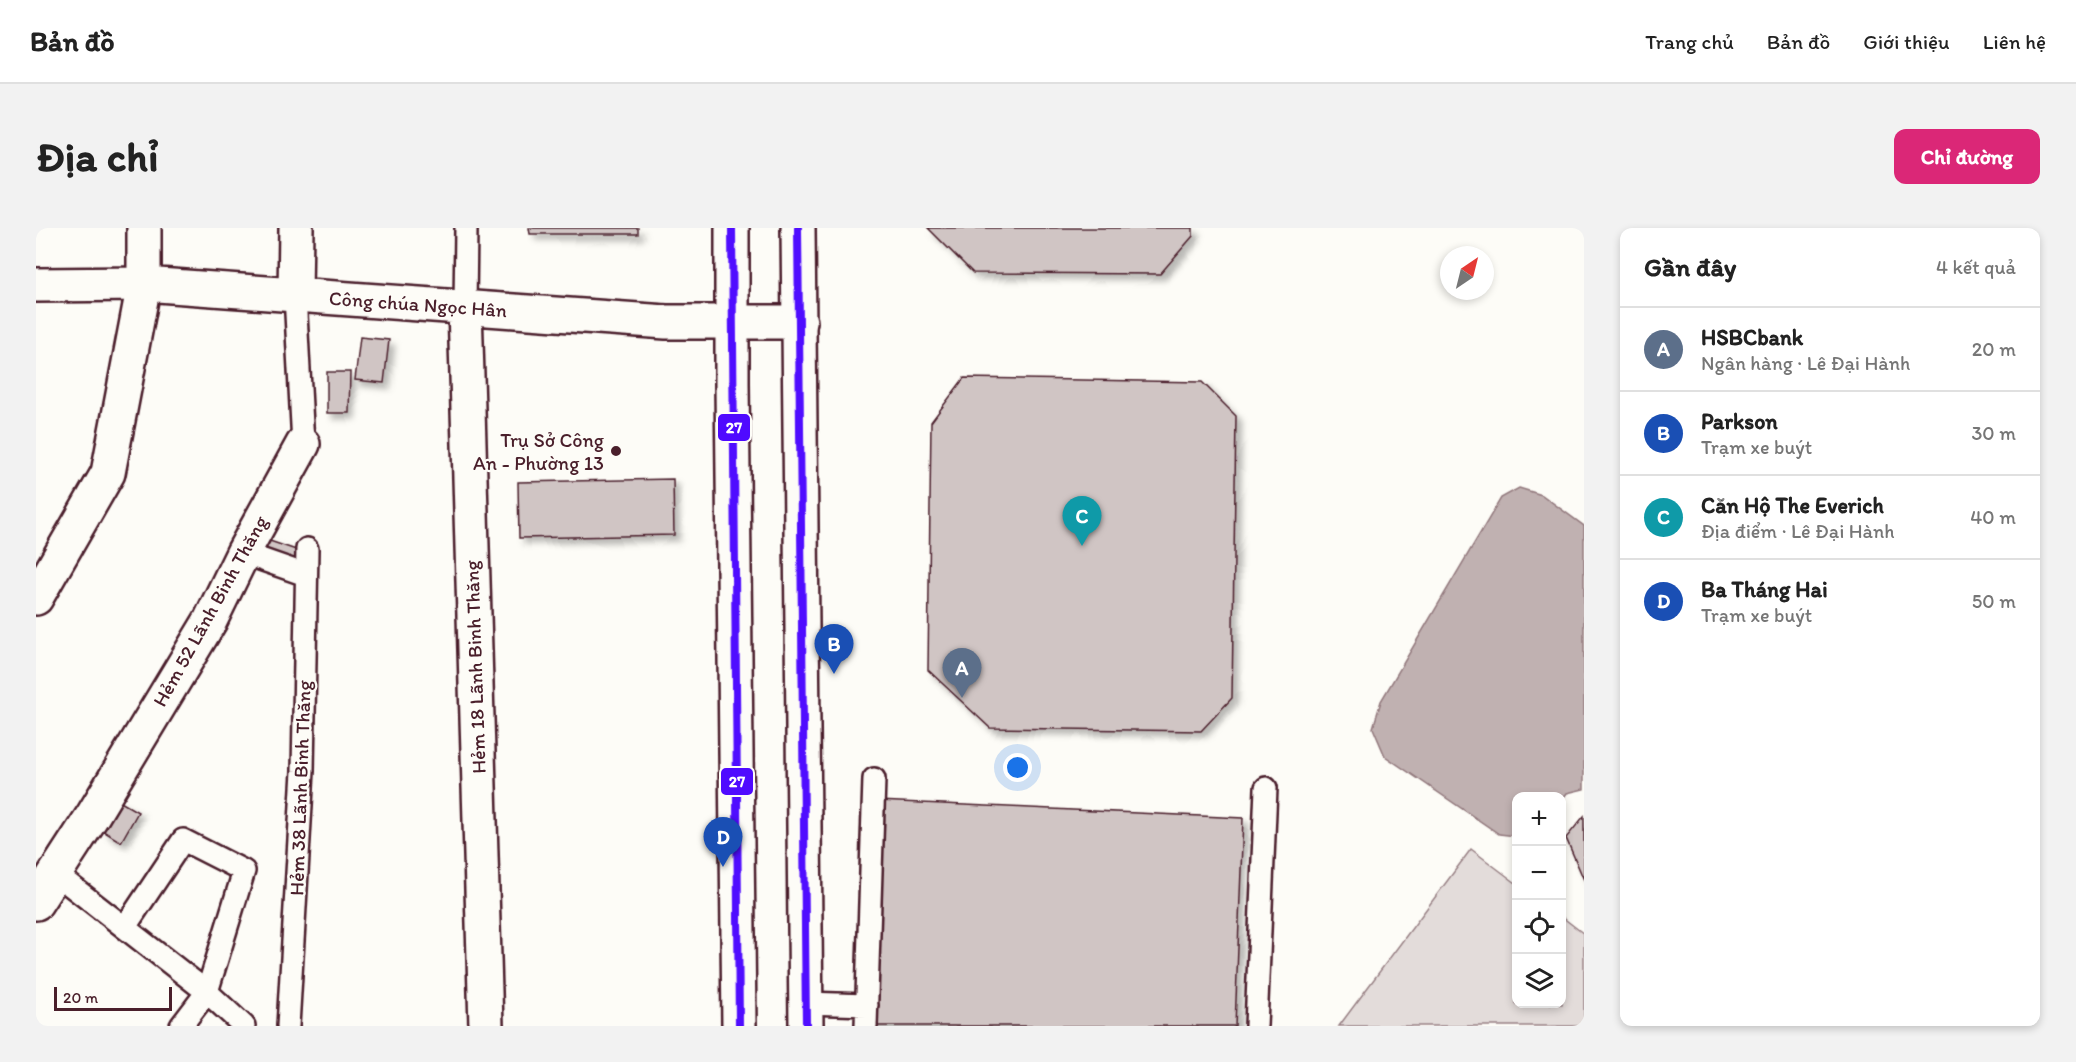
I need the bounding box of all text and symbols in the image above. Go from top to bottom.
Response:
text: Bản đồ [30,24,115,58]
text: Trang chủ [1645,29,1734,54]
text: Bản đồ [1767,29,1830,54]
text: Giới thiệu [1863,29,1950,54]
text: Liên hệ [1983,29,2046,54]
button: Chỉ đường [1894,129,2040,184]
text: Địa chỉ [36,131,159,182]
north arrow [1440,246,1494,300]
text: Gần đây [1644,251,1736,283]
text: 4 kết quả [1936,255,2016,279]
street label: Công chúa Ngọc Hân [328,286,508,322]
text: HSBCbank [1701,324,1803,351]
text: A [1657,337,1670,361]
text: 20 m [1972,337,2016,361]
text: Ngân hàng · Lê Đại Hành [1701,351,1910,375]
text: Parkson [1701,408,1778,435]
line badge: 27 [717,413,751,442]
text: 27 [726,418,742,437]
text: B [1657,421,1670,445]
text: 30 m [1971,421,2016,445]
place label: Trụ Sở Công An - Phường 13 [473,428,605,475]
text: Trạm xe buýt [1701,435,1812,459]
marker: Trụ Sở Công An - Phường 13 [609,444,623,458]
text: Căn Hộ The Everich [1701,492,1884,519]
pin: C [1062,496,1102,546]
text: C [1657,505,1670,529]
text: 40 m [1970,505,2016,529]
street label: Hẻm 52 Lãnh Binh Thăng [147,511,273,711]
text: Địa điểm · Lê Đại Hành [1701,519,1895,543]
street label: Hẻm 18 Lãnh Binh Thăng [459,559,491,774]
text: Ba Tháng Hai [1701,576,1828,603]
text: D [1657,589,1670,613]
text: 50 m [1972,589,2016,613]
text: Trạm xe buýt [1701,603,1812,627]
pin: B [814,624,854,674]
pin: A [942,648,982,698]
street label: Hẻm 38 Lãnh Binh Thăng [284,679,316,896]
your location [1003,753,1032,782]
line badge: 27 [720,767,754,796]
text: 27 [729,772,745,791]
map controls [1512,792,1566,1008]
button: + [1512,792,1566,846]
pin: D [704,818,742,867]
button: − [1512,846,1566,900]
button: locate [1512,900,1566,954]
button: layers [1512,954,1566,1008]
scale bar [54,984,172,1012]
text: 20 m [63,988,98,1007]

